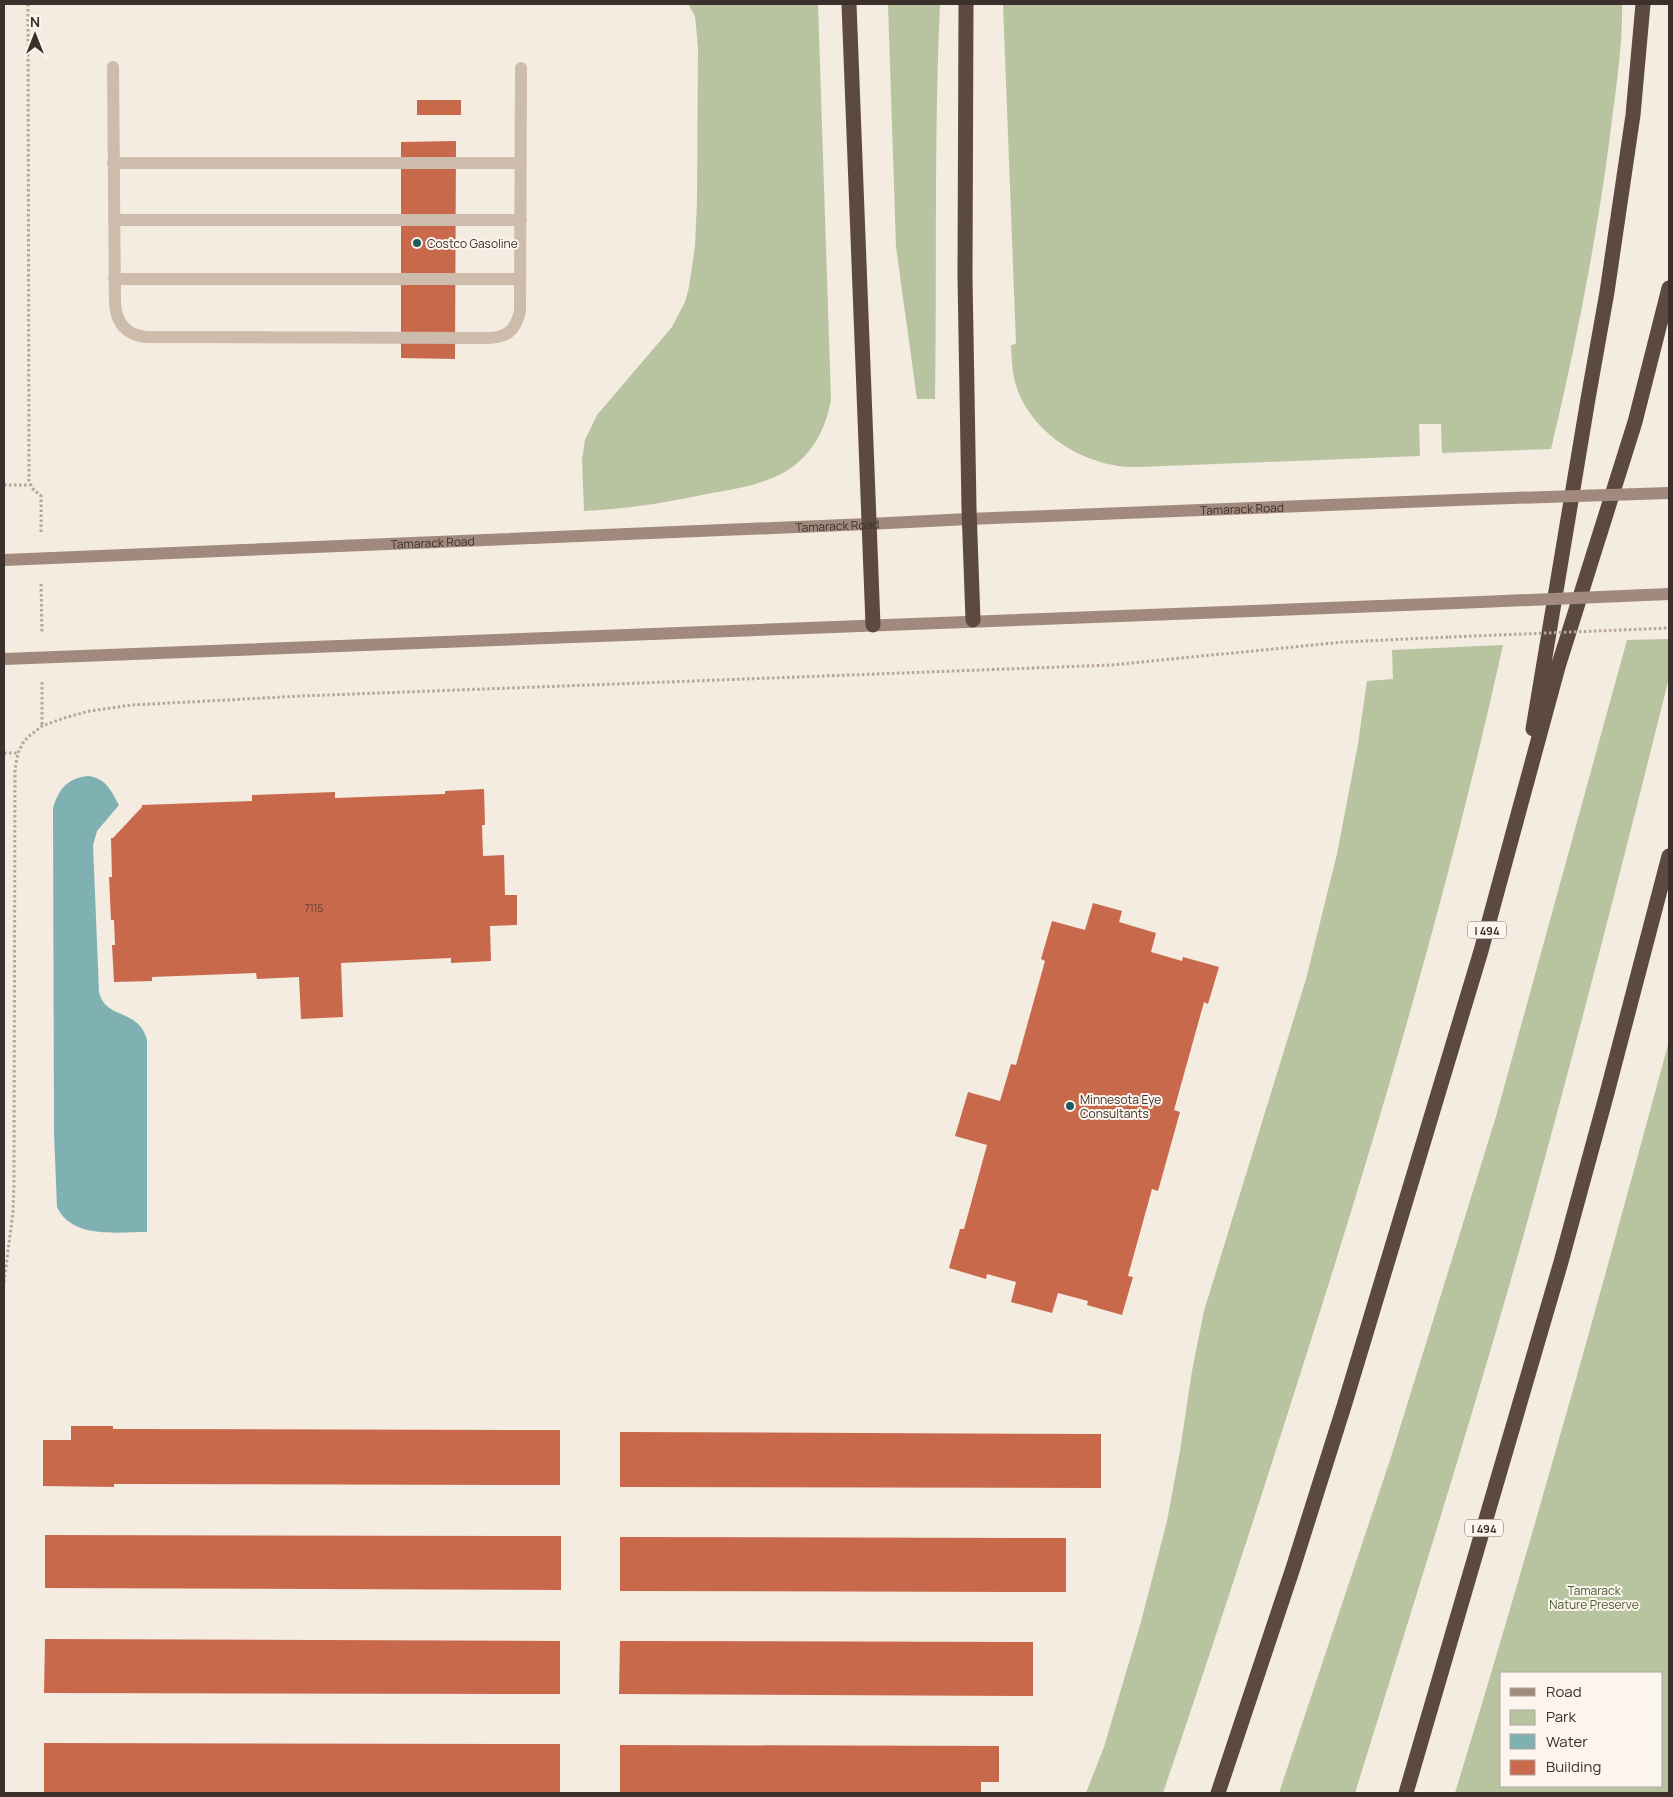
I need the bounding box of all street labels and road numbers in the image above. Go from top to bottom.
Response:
street label: Tamarack Road [1200,498,1284,519]
street label: Tamarack Road [795,515,880,536]
street label: Tamarack Road [390,532,475,552]
road number: I 494 [1468,922,1506,938]
road number: I 494 [1465,1520,1503,1536]

